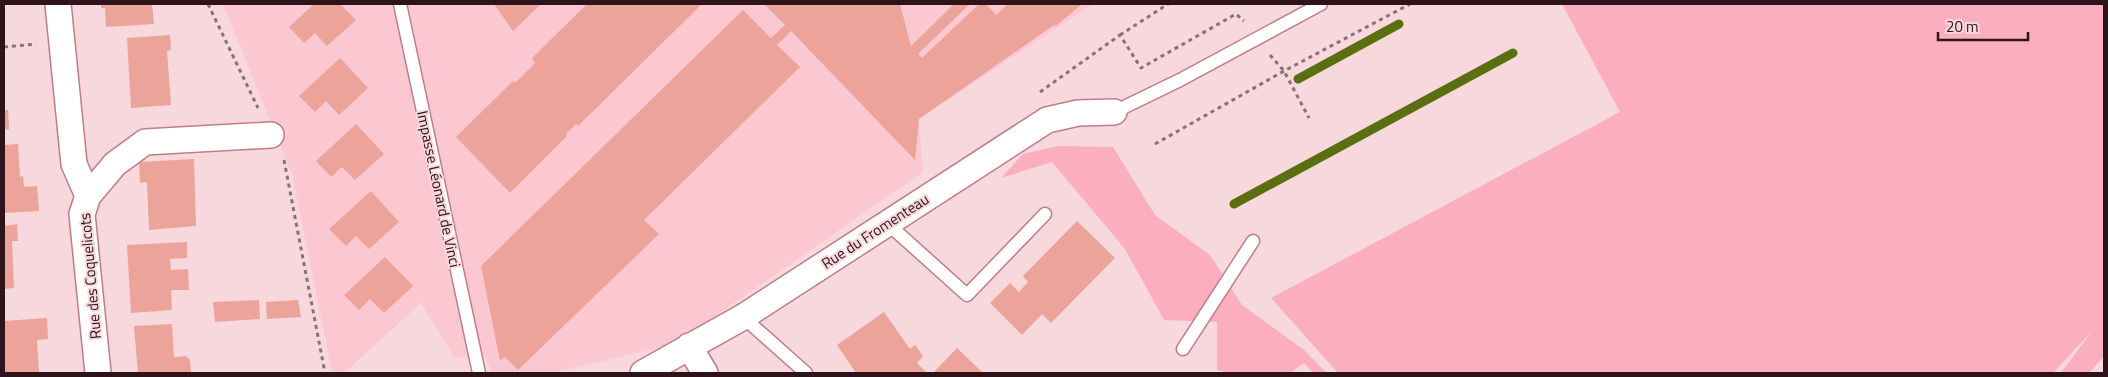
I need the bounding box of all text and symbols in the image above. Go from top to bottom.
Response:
scale bar [1938,10,2028,42]
text: 20 m [1946,15,1979,38]
street label: Impasse Léonard de Vinci [411,109,467,269]
street label: Rue du Fromenteau [817,188,933,274]
street label: Rue des Coquelicots [73,212,107,340]

